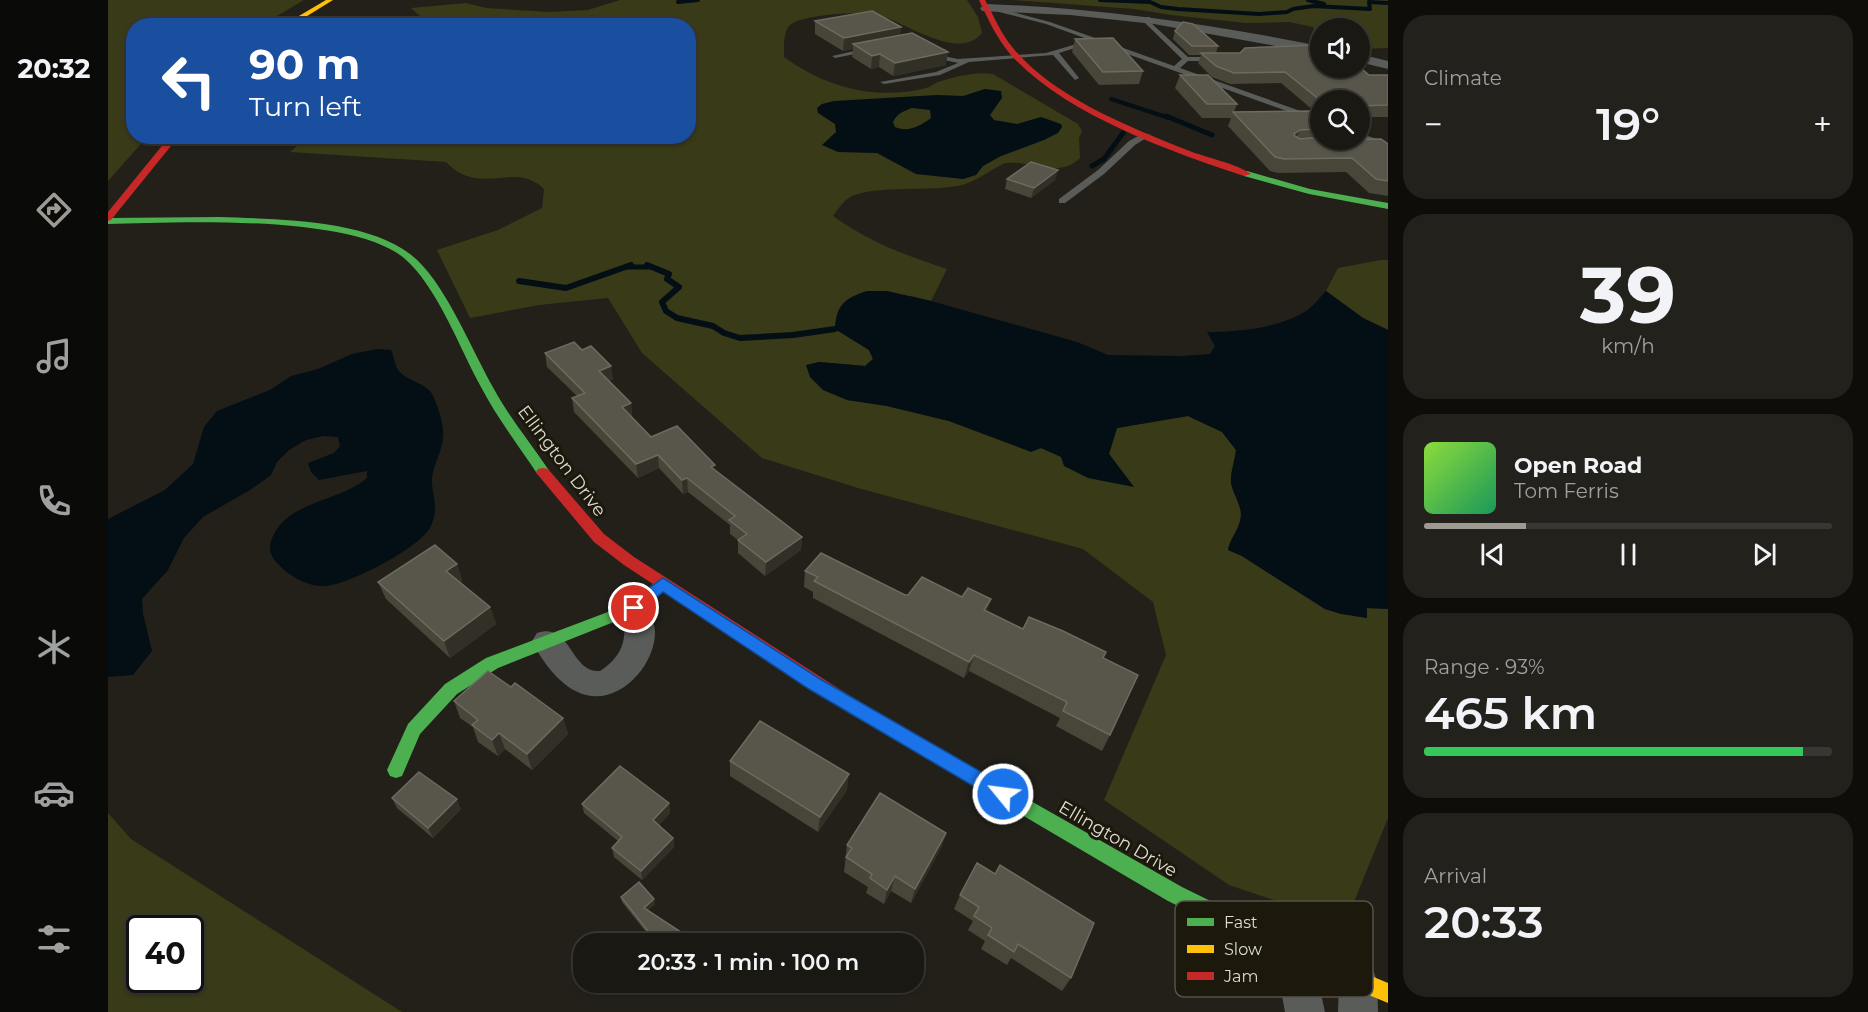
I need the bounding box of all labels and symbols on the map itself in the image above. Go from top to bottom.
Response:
street label: Ellington Drive [513,401,611,521]
pin [608,582,659,633]
position arrow [971,762,1035,826]
street label: Ellington Drive [1055,796,1181,882]
legend [1175,901,1373,997]
text: Fast [1224,913,1258,932]
speed limit sign: 40 [126,915,204,993]
text: Slow [1224,940,1262,959]
text: Jam [1223,967,1258,986]

